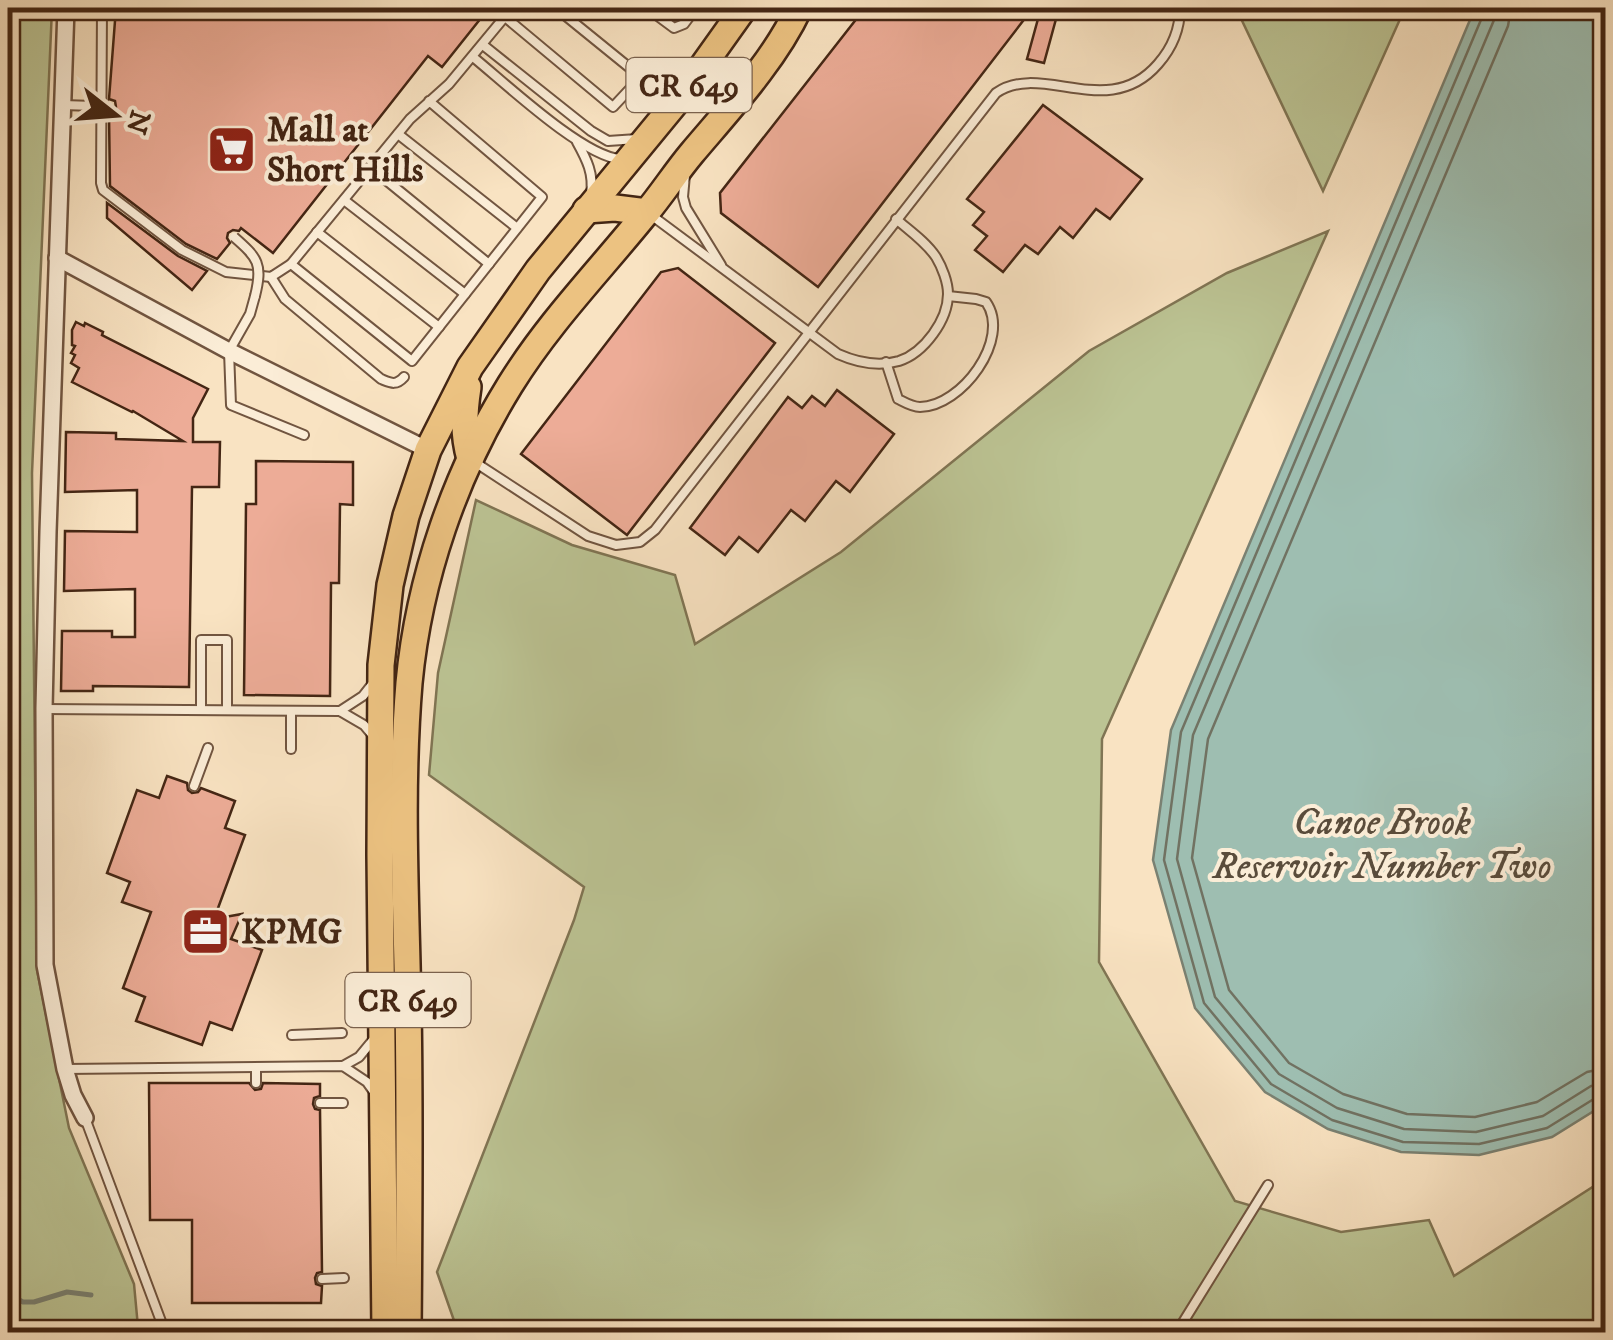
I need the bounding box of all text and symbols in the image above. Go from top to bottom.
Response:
road number: CR 649 [626,58,752,112]
north arrow [65,65,165,165]
text: N [117,106,158,138]
place label: Mall at Short Hills [267,109,424,193]
supermarket icon: Mall at Short Hills [206,123,258,175]
water label: Canoe Brook Reservoir Number Two [1211,799,1552,891]
office icon: KPMG [180,905,232,957]
place label: KPMG [241,911,343,955]
road number: CR 649 [346,973,470,1027]

